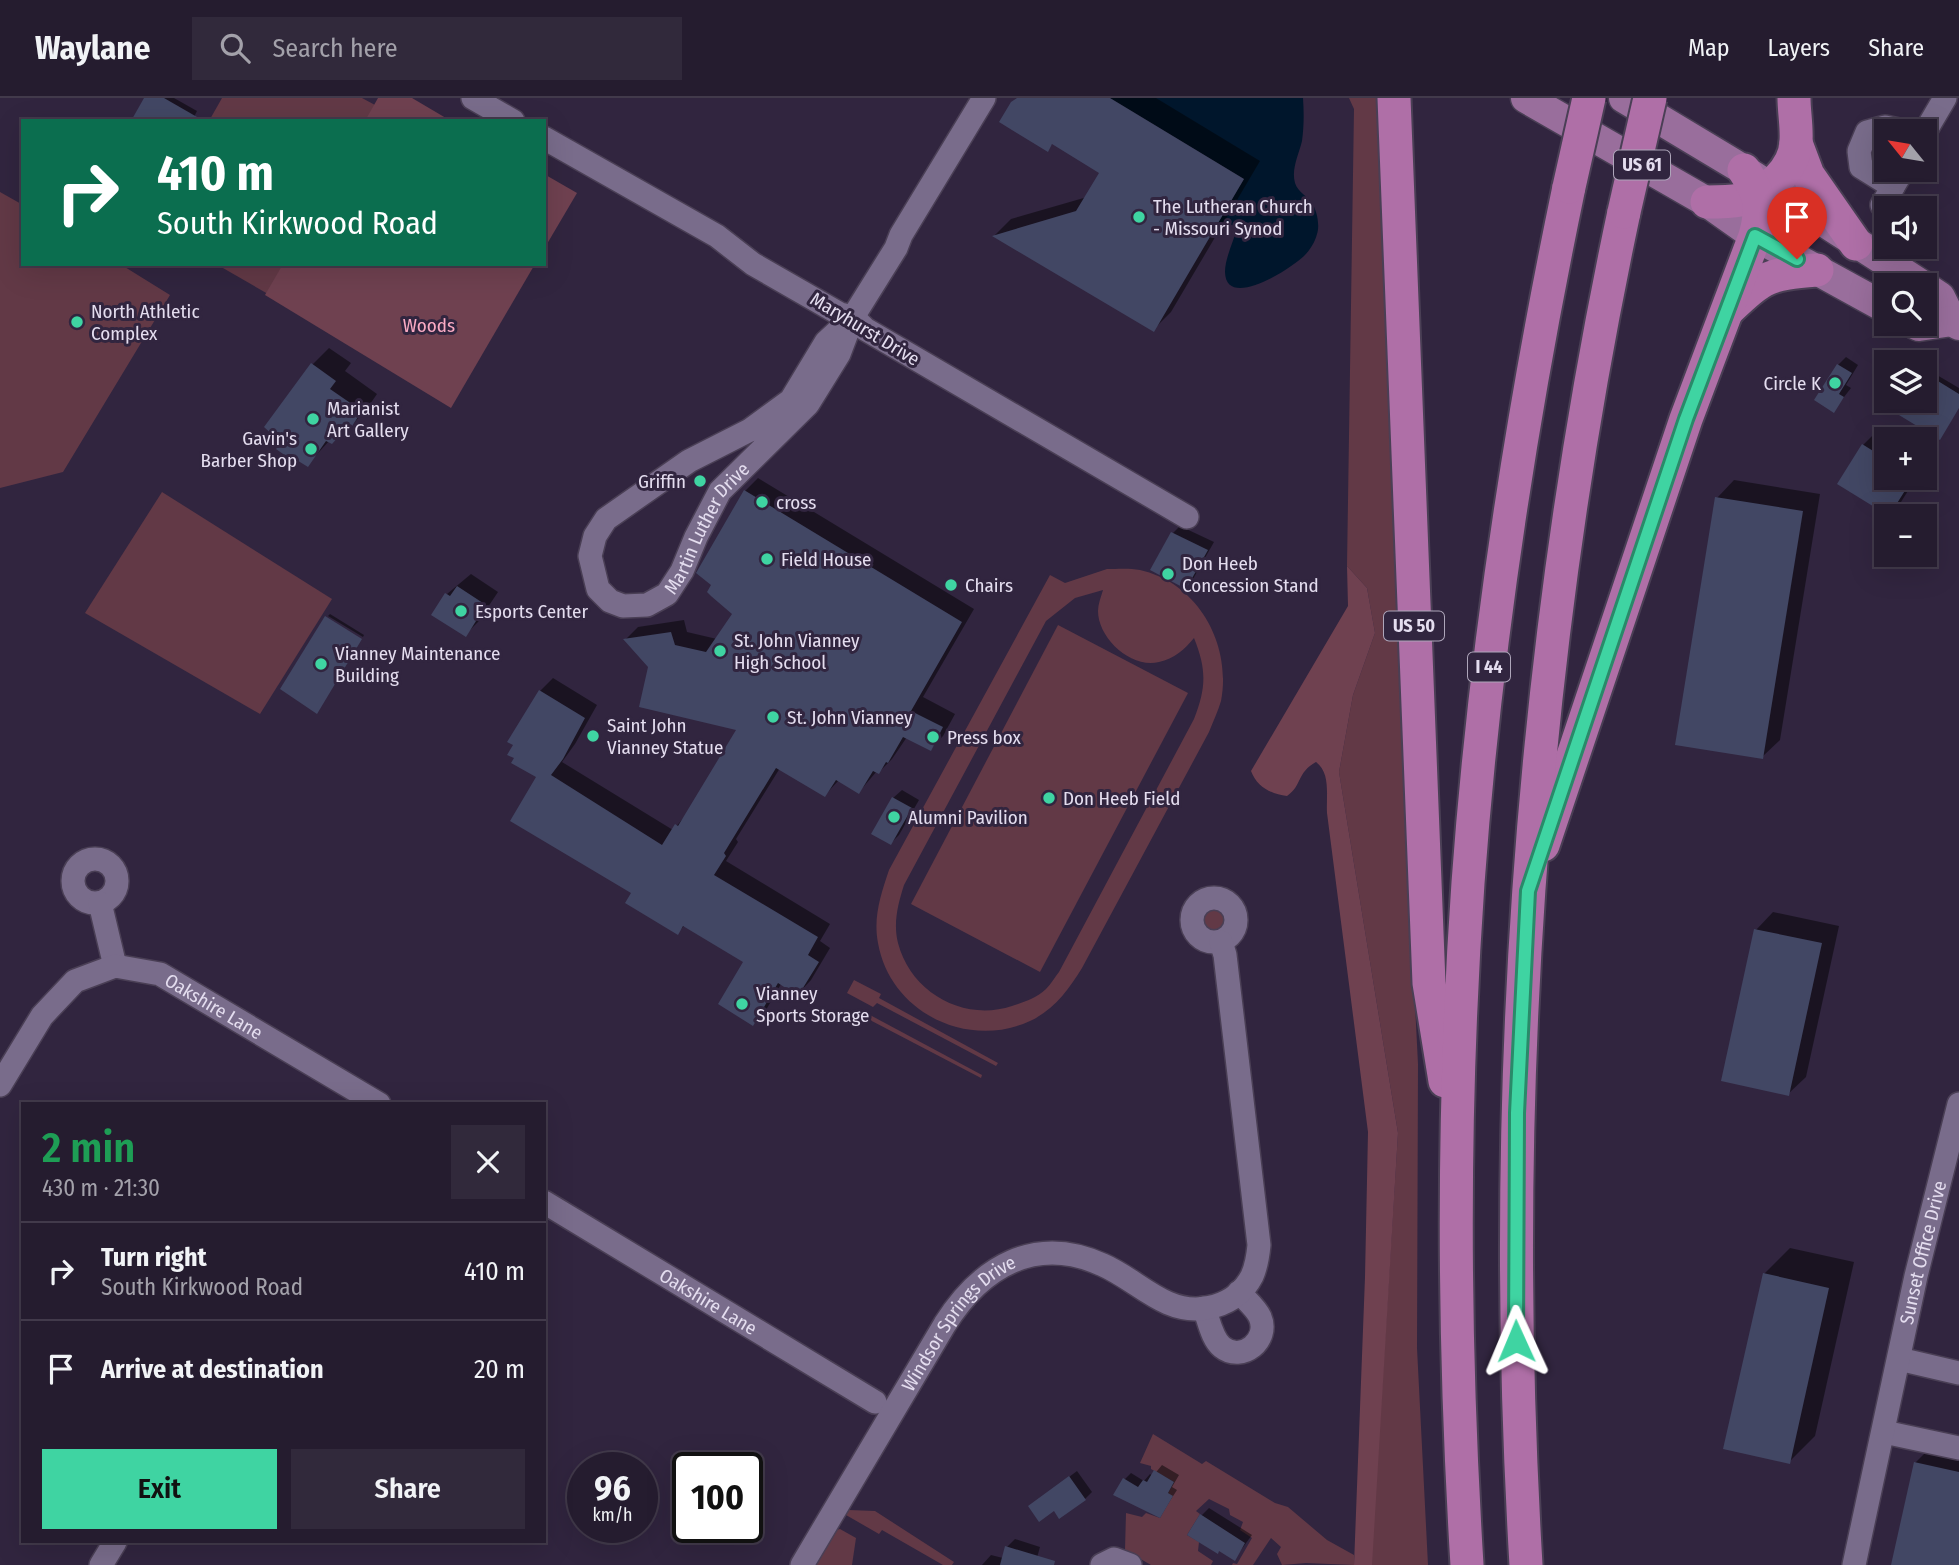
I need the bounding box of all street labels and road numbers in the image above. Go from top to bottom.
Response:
road number: US 61 [1614,150,1670,180]
street label: Maryhurst Drive [806,287,924,371]
street label: Martin Luther Drive [659,457,754,598]
road number: US 50 [1384,612,1444,640]
road number: I 44 [1468,652,1510,682]
street label: Oakshire Lane [161,968,267,1044]
street label: Sunset Office Drive [1894,1178,1951,1326]
street label: Windsor Springs Drive [896,1250,1019,1395]
street label: Oakshire Lane [655,1263,761,1340]

